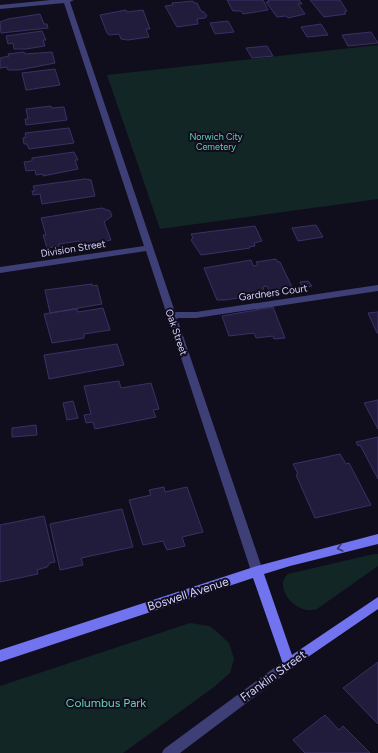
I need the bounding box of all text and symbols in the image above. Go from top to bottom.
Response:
park label: Norwich City Cemetery [189,131,243,152]
street label: Division Street [40,237,107,260]
street label: Gardners Court [238,281,308,304]
street label: Oak Street [163,307,191,357]
one-way arrow [337,544,343,552]
street label: Boswell Avenue [146,574,231,614]
street label: Franklin Street [237,647,309,705]
park label: Columbus Park [66,696,146,710]

